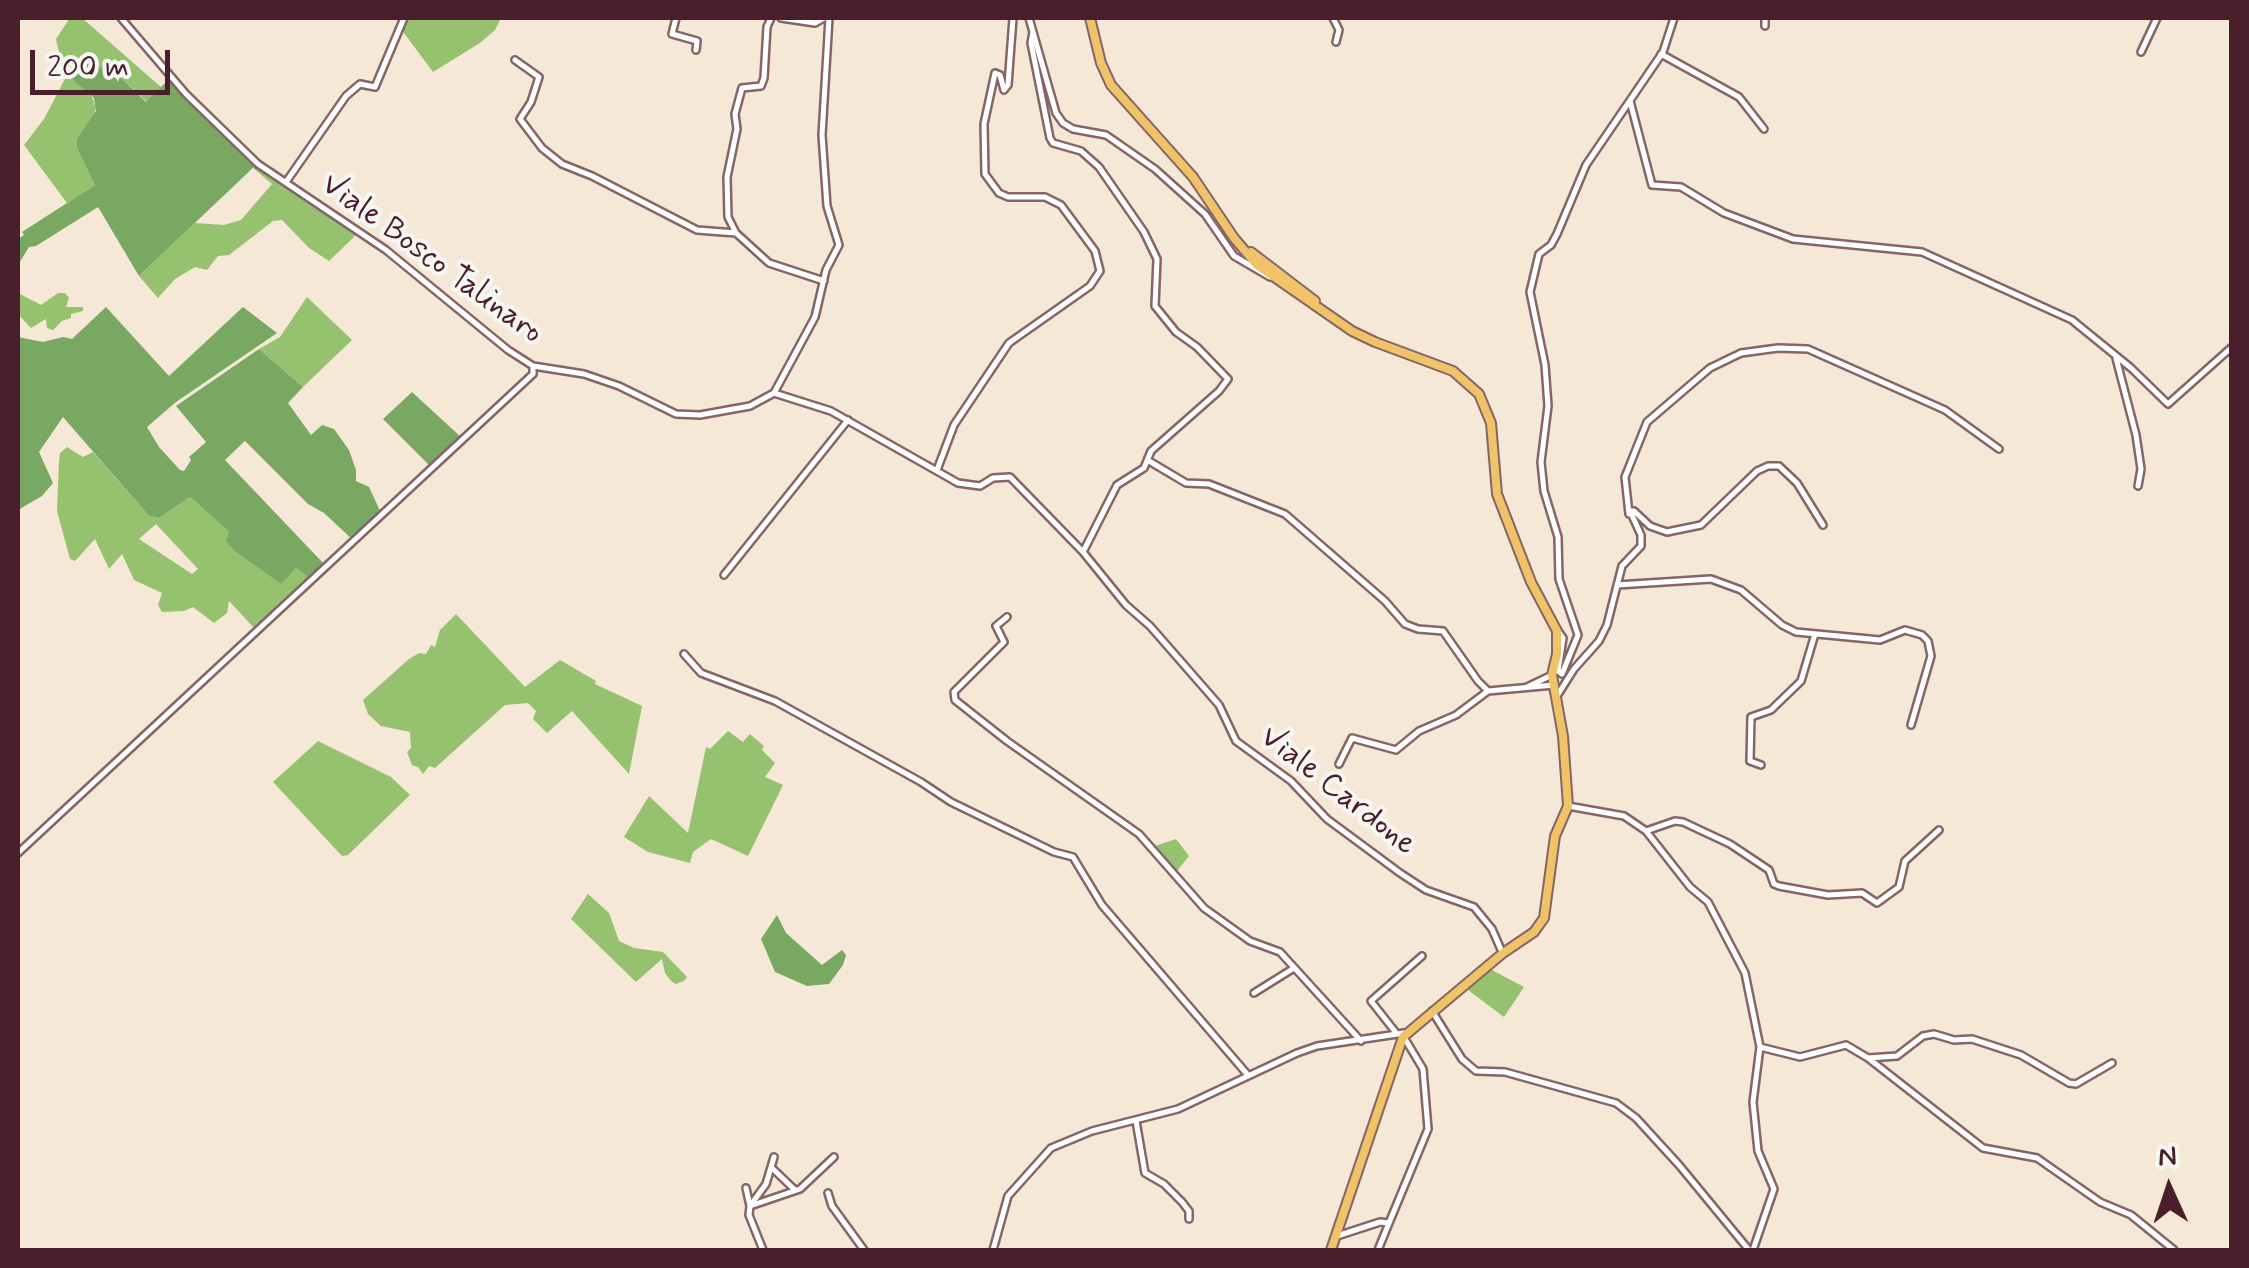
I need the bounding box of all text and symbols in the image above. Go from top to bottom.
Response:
scale bar [35,30,175,92]
text: 200 m [47,48,129,87]
street label: Viale Bosco Talinaro [313,167,549,353]
street label: Viale Cardone [1251,719,1423,865]
north arrow [2119,1138,2219,1238]
text: N [2157,1139,2178,1177]

